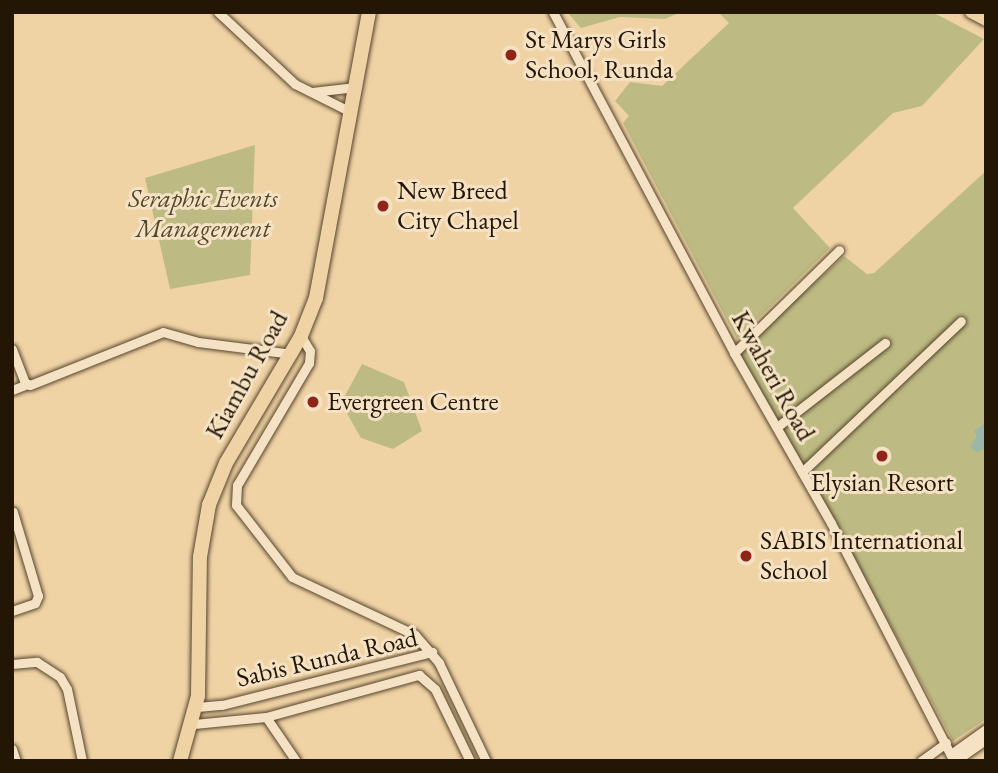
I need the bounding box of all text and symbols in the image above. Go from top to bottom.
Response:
place label: St Marys Girls School, Runda [525,24,673,86]
marker: St Marys Girls School, Runda [503,47,519,63]
place label: New Breed City Chapel [397,175,519,236]
park label: Seraphic Events Management [128,183,278,244]
marker: New Breed City Chapel [375,198,391,214]
street label: Kiambu Road [199,306,295,444]
street label: Kwaheri Road [725,306,821,446]
place label: Evergreen Centre [327,386,499,418]
marker: Evergreen Centre [305,394,321,410]
marker: Elysian Resort [874,448,890,464]
place label: Elysian Resort [810,467,954,499]
place label: SABIS International School [760,525,963,586]
marker: SABIS International School [738,548,754,564]
street label: Sabis Runda Road [233,622,421,694]

